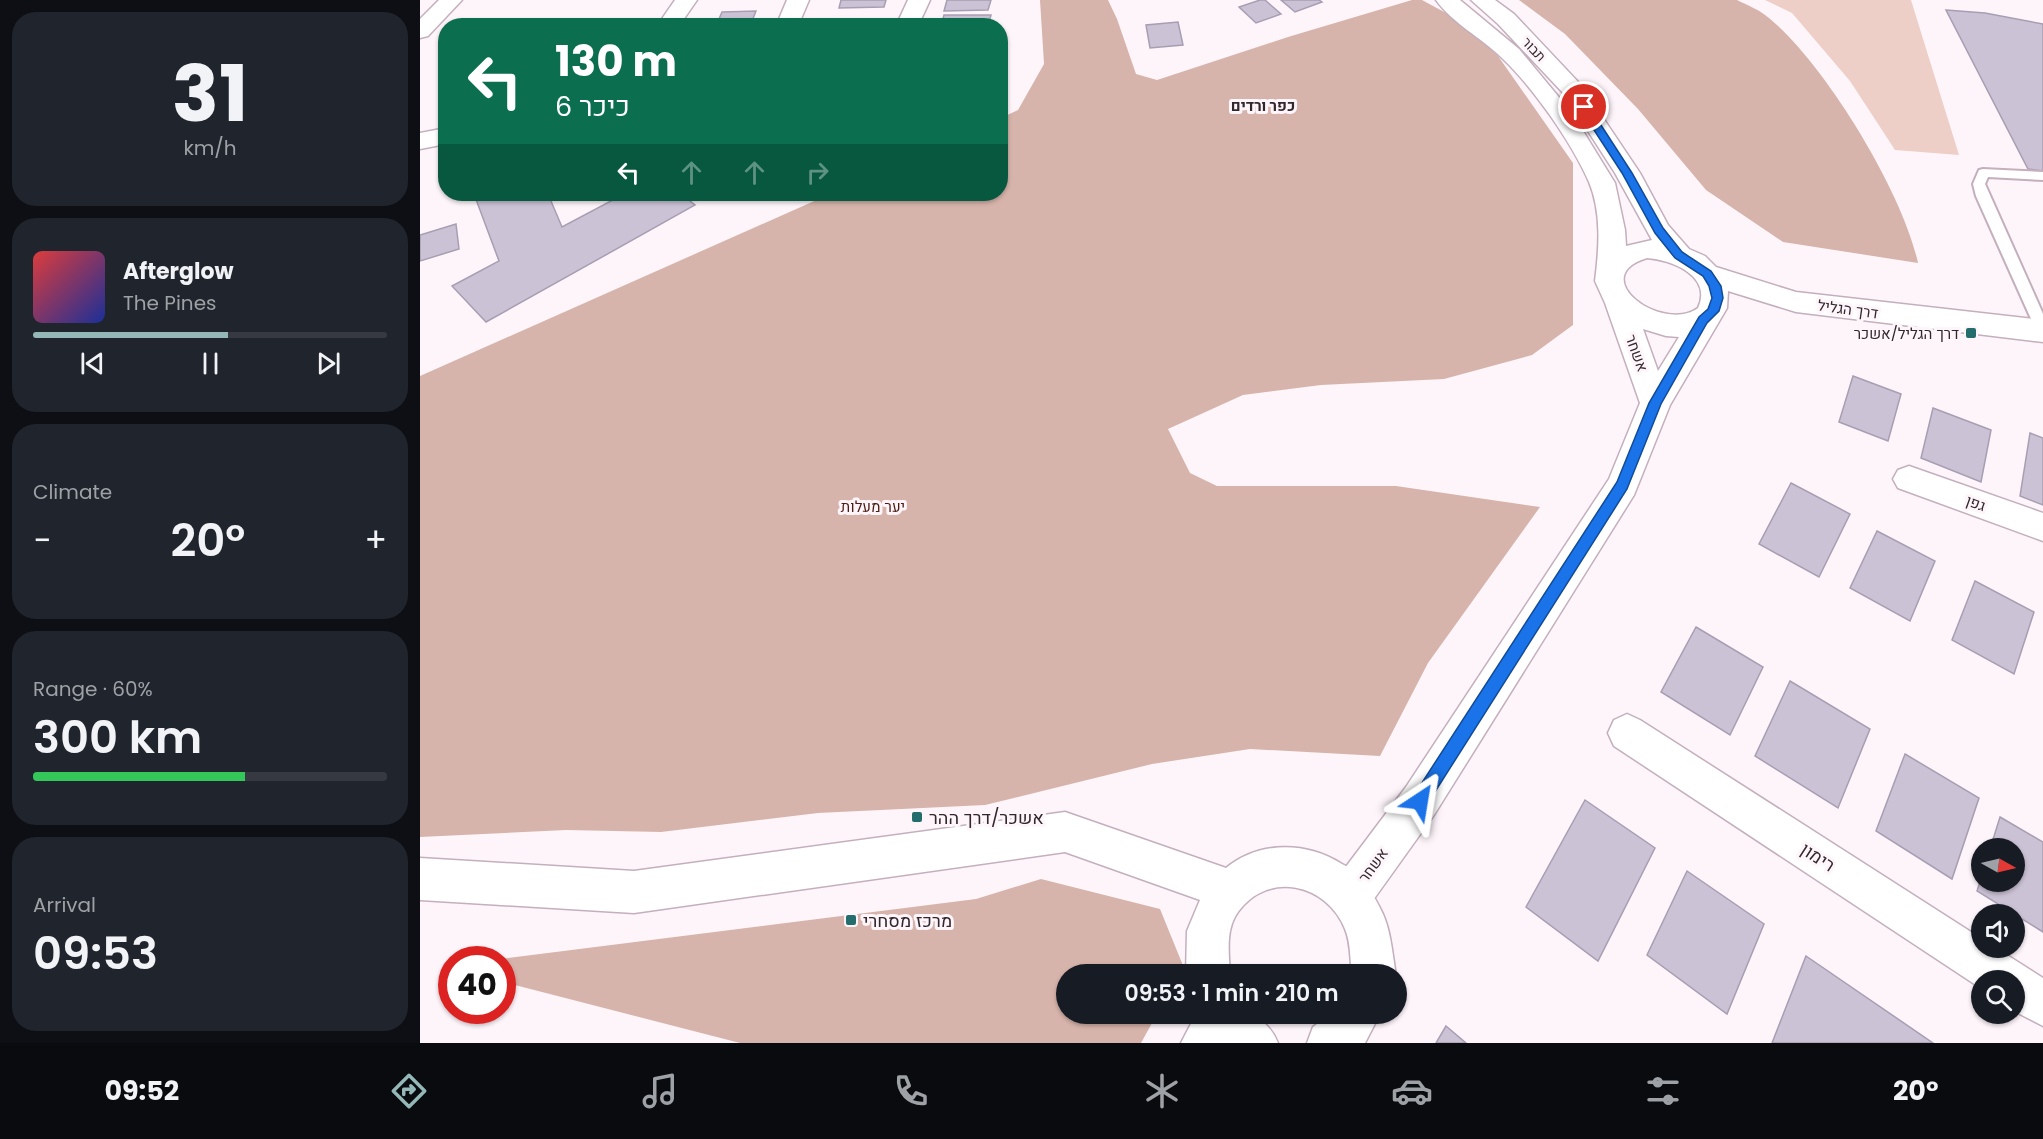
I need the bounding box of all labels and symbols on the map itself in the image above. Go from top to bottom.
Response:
street label: תבור [1517,32,1551,66]
pin [1558,81,1609,132]
district label: כפר ורדים [1231,95,1295,116]
street label: דרך הגליל [1816,294,1880,324]
place label: דרך הגליל/אשכר [1854,323,1959,344]
marker: דרך הגליל/אשכר [1964,326,1978,340]
street label: אשחר [1621,332,1653,374]
street label: גפן [1963,490,1989,516]
park label: יער מעלות [841,496,905,517]
position arrow [1388,769,1452,833]
place label: אשכר/דרך ההר [929,805,1044,830]
marker: אשכר/דרך ההר [910,810,924,824]
street label: רימון [1796,837,1840,877]
north arrow [1971,838,2025,892]
street label: אשחר [1353,843,1393,887]
place label: מרכז מסחרי [863,908,952,933]
marker: מרכז מסחרי [844,913,858,927]
speed limit sign: 40 [438,946,516,1024]

